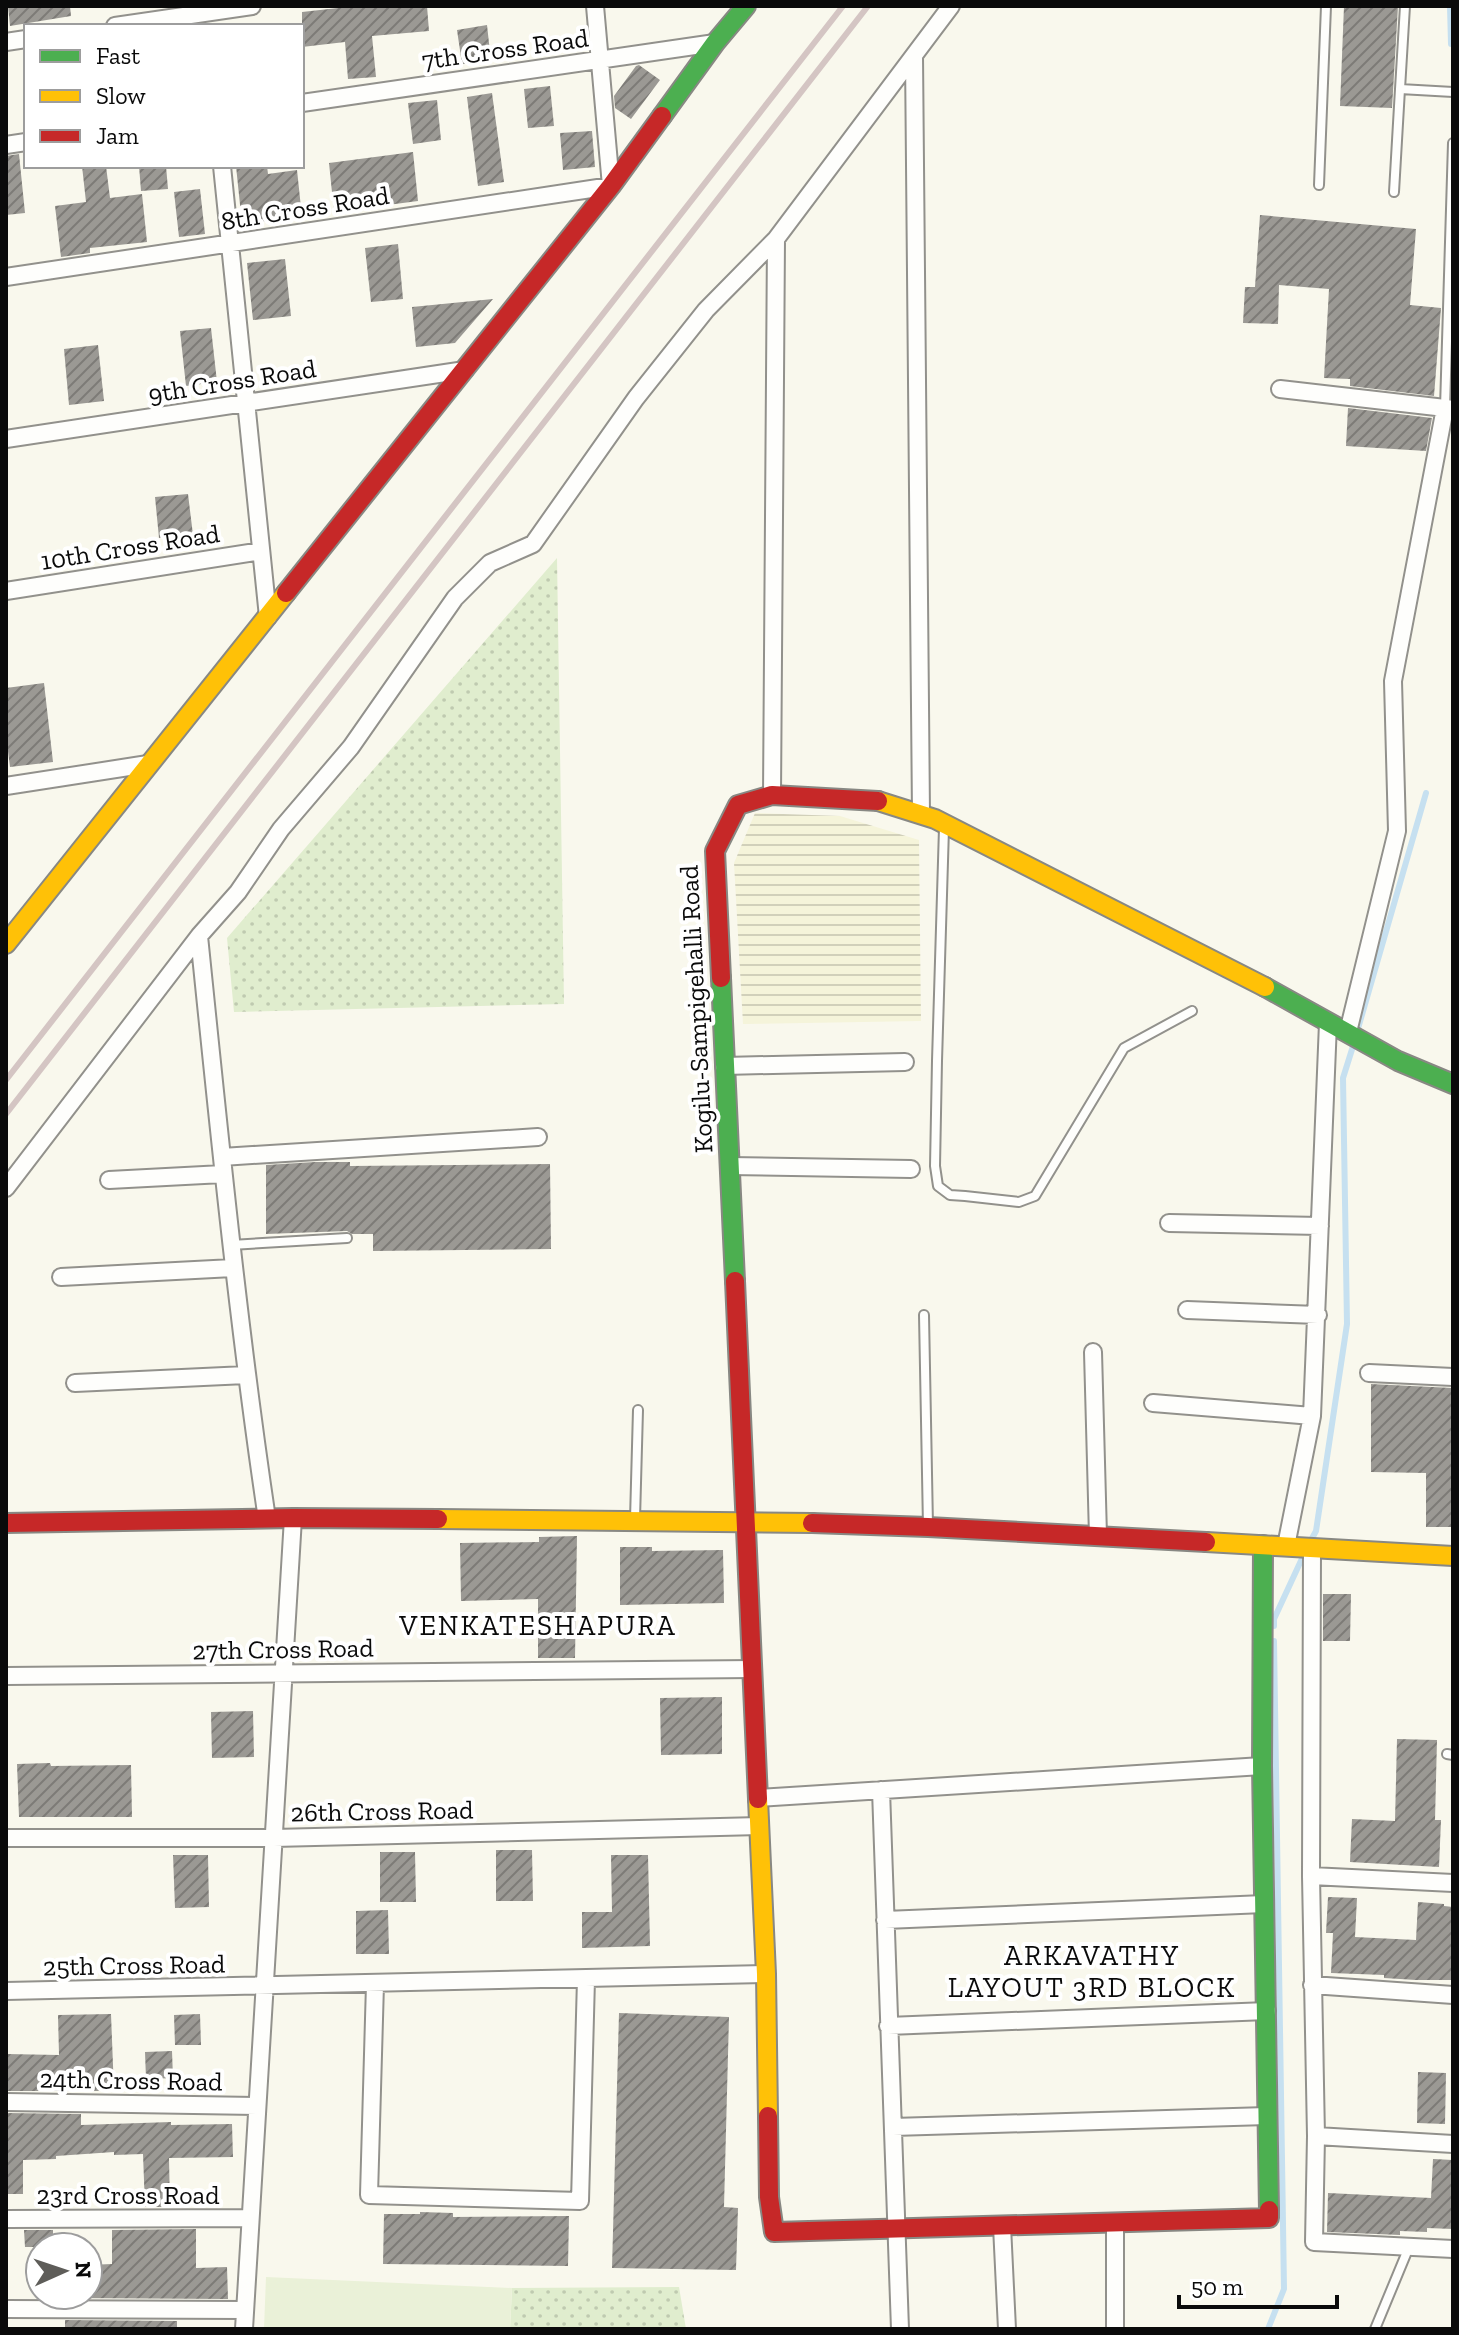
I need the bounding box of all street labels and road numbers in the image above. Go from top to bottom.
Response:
street label: 7th Cross Road [420,21,590,77]
street label: 8th Cross Road [219,179,391,237]
street label: 9th Cross Road [146,352,318,410]
street label: 10th Cross Road [38,517,222,577]
street label: Kogilu-Sampigehalli Road [672,864,720,1154]
street label: 27th Cross Road [192,1631,374,1667]
street label: 26th Cross Road [290,1793,474,1829]
street label: 25th Cross Road [43,1947,225,1983]
street label: 24th Cross Road [39,2062,223,2098]
street label: 23rd Cross Road [37,2179,219,2211]

